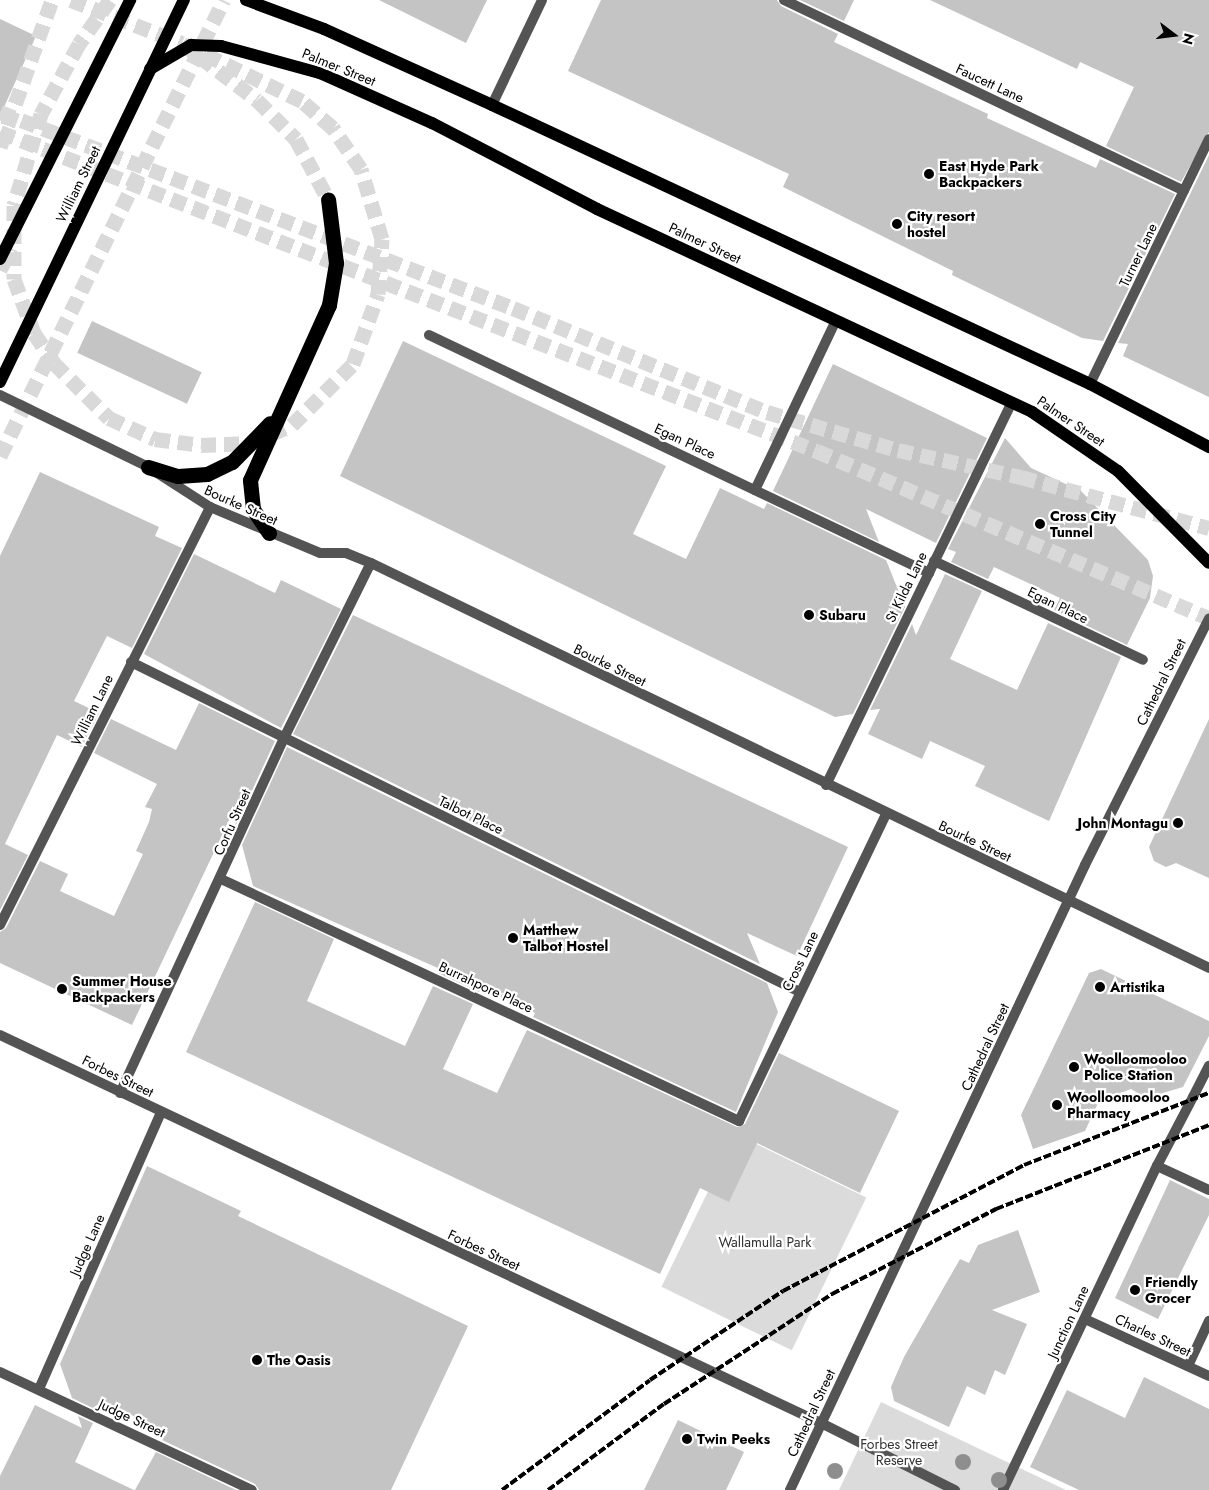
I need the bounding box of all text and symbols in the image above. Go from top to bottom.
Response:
north arrow [1149,10,1199,60]
text: N [1177,31,1200,47]
street label: Palmer Street [300,45,378,89]
street label: Faucett Lane [953,60,1027,106]
street label: William Street [52,143,104,225]
place label: East Hyde Park Backpackers [939,158,1039,190]
marker: East Hyde Park Backpackers [923,168,935,180]
place label: City resort hostel [907,208,975,240]
marker: City resort hostel [891,218,903,230]
street label: Palmer Street [666,219,744,267]
street label: Turner Lane [1115,220,1161,290]
street label: Palmer Street [1034,392,1108,450]
street label: Egan Place [652,420,718,462]
street label: Bourke Street [202,481,280,529]
place label: Cross City Tunnel [1050,508,1116,540]
marker: Cross City Tunnel [1034,518,1046,530]
street label: St Kilda Lane [882,549,930,625]
street label: Egan Place [1025,583,1091,627]
place label: Subaru [819,607,866,623]
marker: Subaru [803,609,815,621]
street label: Cathedral Street [1133,636,1189,728]
street label: Bourke Street [571,640,649,690]
street label: William Lane [68,672,116,748]
street label: Corfu Street [210,786,254,858]
street label: Talbot Place [436,792,506,838]
place label: John Montagu [1078,815,1168,831]
street label: Bourke Street [936,817,1014,865]
marker: John Montagu [1172,817,1184,829]
place label: Matthew Talbot Hostel [523,922,608,954]
street label: Cross Lane [778,928,822,994]
marker: Matthew Talbot Hostel [507,932,519,944]
street label: Burrahpore Place [436,958,536,1016]
place label: Summer House Backpackers [72,973,171,1006]
place label: Artistika [1110,979,1165,995]
marker: Artistika [1094,981,1106,993]
marker: Summer House Backpackers [56,983,68,995]
street label: Cathedral Street [957,1001,1013,1093]
street label: Forbes Street [80,1051,156,1101]
place label: Woolloomooloo Police Station [1084,1051,1187,1084]
marker: Woolloomooloo Police Station [1068,1061,1080,1073]
place label: Woolloomooloo Pharmacy [1067,1089,1170,1122]
marker: Woolloomooloo Pharmacy [1051,1099,1063,1111]
street label: Judge Lane [66,1212,108,1278]
street label: Forbes Street [445,1226,523,1274]
park label: Wallamulla Park [719,1234,811,1250]
place label: Friendly Grocer [1145,1274,1198,1306]
street label: Junction Lane [1044,1283,1092,1361]
marker: Friendly Grocer [1129,1284,1141,1296]
street label: Charles Street [1112,1310,1194,1360]
place label: The Oasis [267,1352,331,1368]
marker: The Oasis [251,1354,263,1366]
street label: Cathedral Street [783,1367,839,1459]
street label: Judge Street [96,1395,168,1441]
place label: Twin Peeks [697,1431,770,1447]
marker: Twin Peeks [681,1433,693,1445]
park label: Forbes Street Reserve [860,1436,938,1468]

